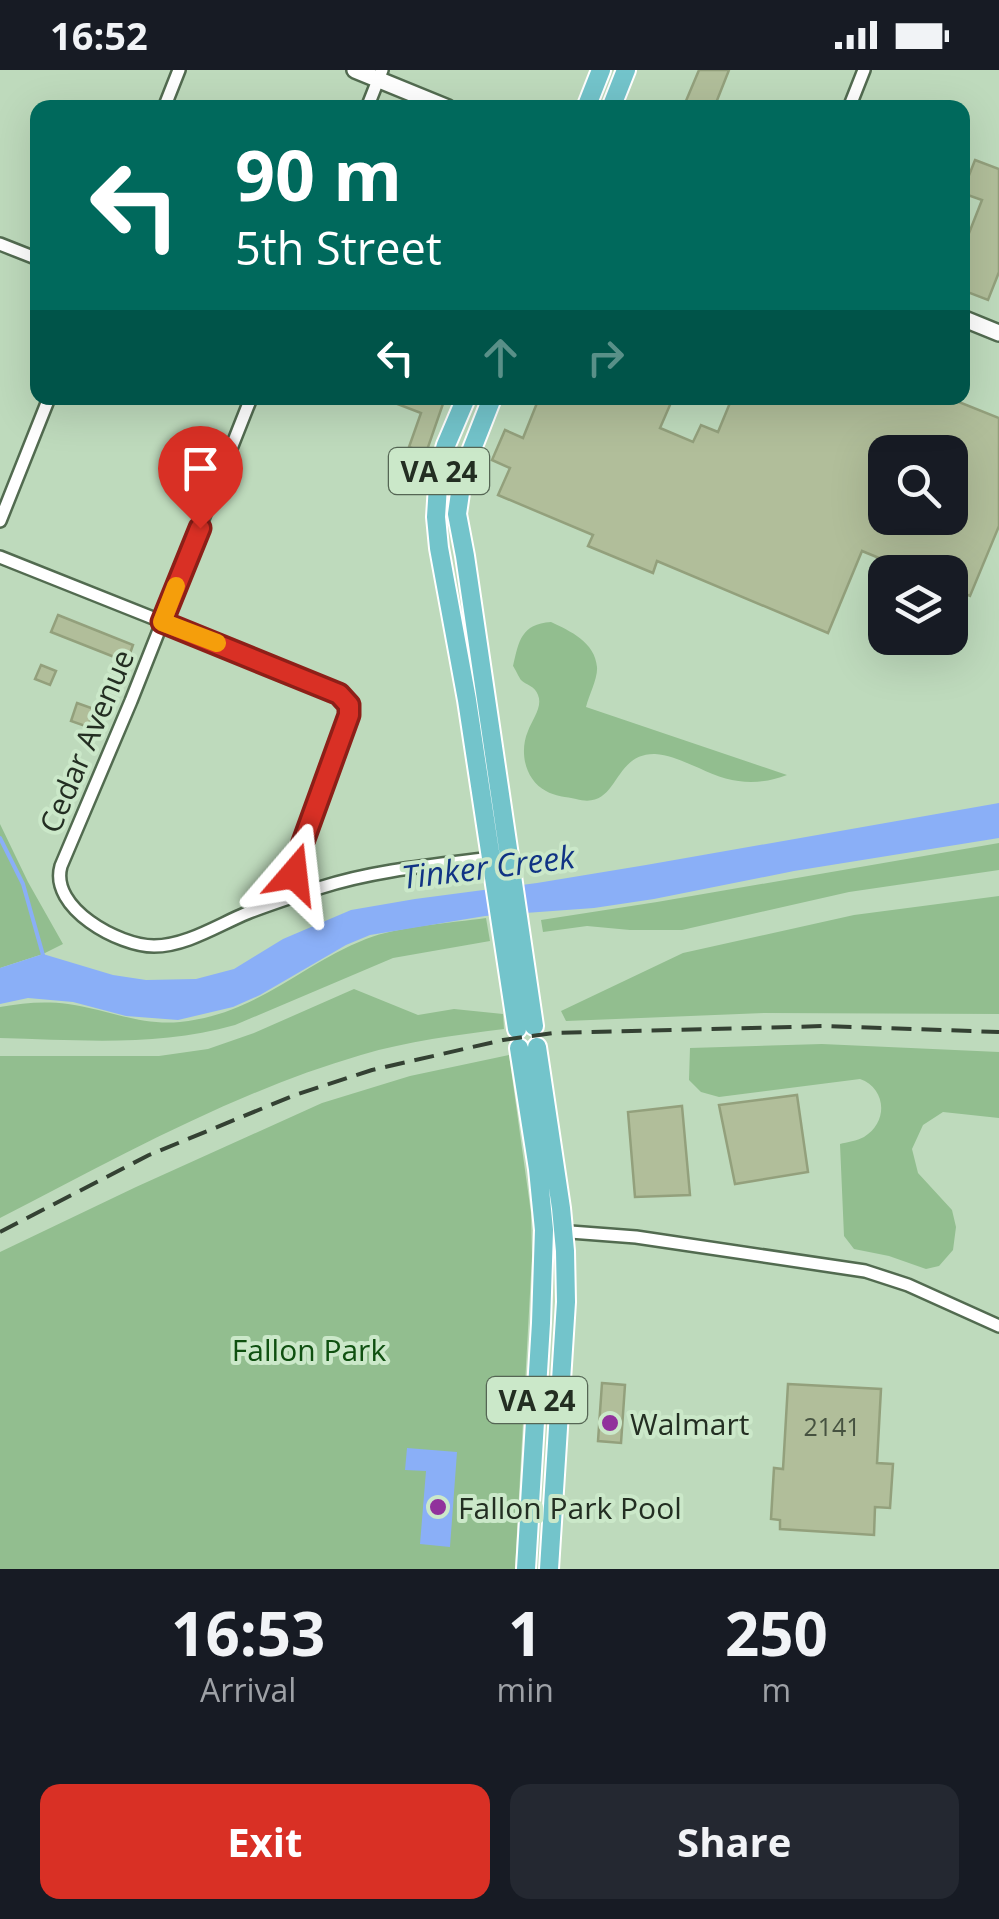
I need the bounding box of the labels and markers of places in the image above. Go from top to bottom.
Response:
pin [158,426,243,529]
place label: Walmart [630,1403,749,1444]
marker: Walmart [599,1412,621,1434]
place label: Fallon Park Pool [458,1487,682,1528]
marker: Fallon Park Pool [427,1496,449,1518]

